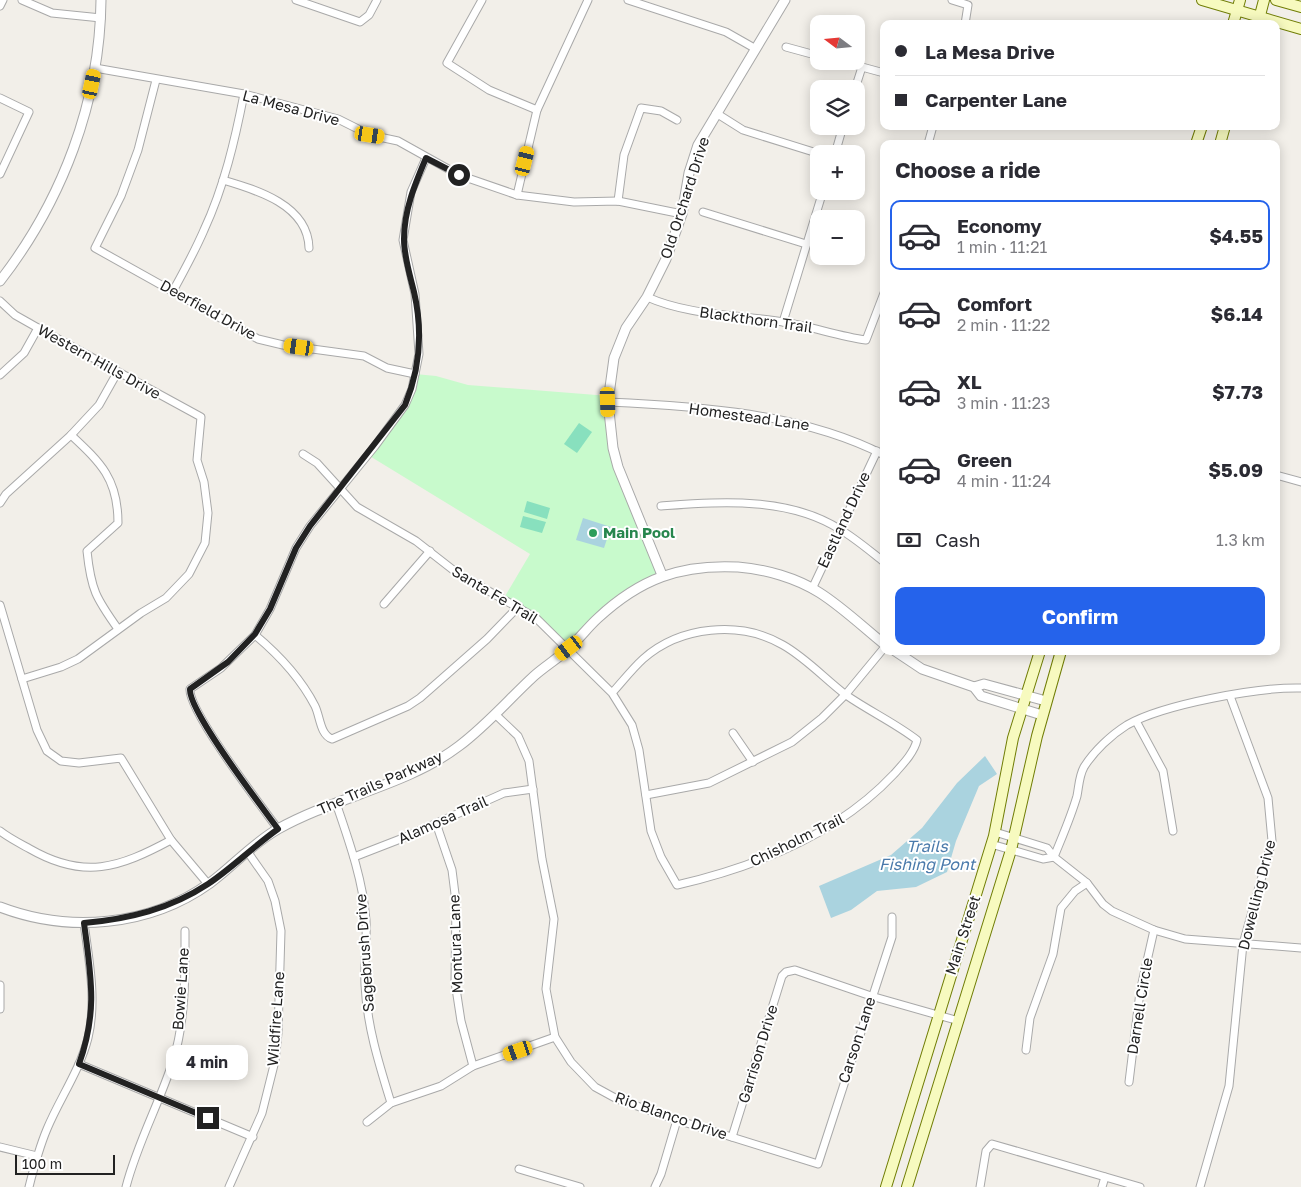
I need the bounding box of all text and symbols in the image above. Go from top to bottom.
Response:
north arrow [810,15,865,70]
map controls [810,15,865,265]
text: La Mesa Drive [925,40,1055,63]
car [81,68,102,100]
button: layers [810,80,865,135]
street label: La Mesa Drive [241,85,342,129]
text: Carpenter Lane [925,88,1067,111]
car [354,125,385,145]
street label: Old Orchard Drive [656,134,712,261]
car [514,145,535,177]
button: + [810,145,865,200]
text: Choose a ride [895,156,1041,183]
route start [448,164,470,186]
button: − [810,210,865,265]
icon: car [897,213,942,258]
text: Economy [957,214,1042,237]
text: $4.55 [1209,224,1263,247]
text: 1 min · 11:21 [957,237,1047,257]
street label: Deerfield Drive [157,275,260,343]
icon: car [897,291,942,336]
text: Comfort [957,292,1032,315]
street label: Blackthorn Trail [698,302,814,336]
text: $6.14 [1210,302,1263,325]
text: 2 min · 11:22 [957,315,1050,335]
street label: Western Hills Drive [35,320,164,403]
car [283,337,314,357]
icon: car [897,369,942,414]
text: XL [957,370,982,393]
text: $7.73 [1212,380,1263,403]
car [599,387,616,417]
text: 3 min · 11:23 [957,393,1050,413]
street label: Homestead Lane [688,399,811,433]
icon: car [897,447,942,492]
text: Green [957,448,1012,471]
text: $5.09 [1208,458,1263,481]
street label: Eastland Drive [813,468,873,571]
text: 4 min · 11:24 [957,471,1051,491]
place label: Main Pool [603,523,675,541]
icon: cash [895,526,923,554]
marker: Main Pool [587,527,599,539]
text: Cash [935,528,980,551]
text: 1.3 km [1216,530,1265,550]
street label: Santa Fe Trail [449,561,542,627]
button: Confirm [895,587,1265,645]
car [552,633,585,663]
street label: The Trails Parkway [314,746,445,818]
street label: Alamosa Trail [395,791,490,847]
street label: Chisholm Trail [747,808,847,870]
water label: Trails Fishing Pont [879,836,977,874]
street label: Dowelling Drive [1234,837,1279,952]
street label: Sagebrush Drive [351,893,377,1013]
street label: Main Street [941,893,983,977]
street label: Montura Lane [444,894,466,994]
street label: Bowie Lane [168,947,192,1031]
street label: Darnell Circle [1122,956,1156,1055]
street label: Wildfire Lane [263,971,287,1067]
street label: Carson Lane [834,994,879,1085]
street label: Garrison Drive [734,1002,781,1105]
car [501,1039,534,1063]
callout: 4 min [167,1046,249,1080]
text: 4 min [186,1052,228,1072]
street label: Rio Blanco Drive [613,1087,730,1143]
route end [197,1107,219,1129]
scale bar [15,1152,115,1175]
text: 100 m [22,1155,62,1172]

